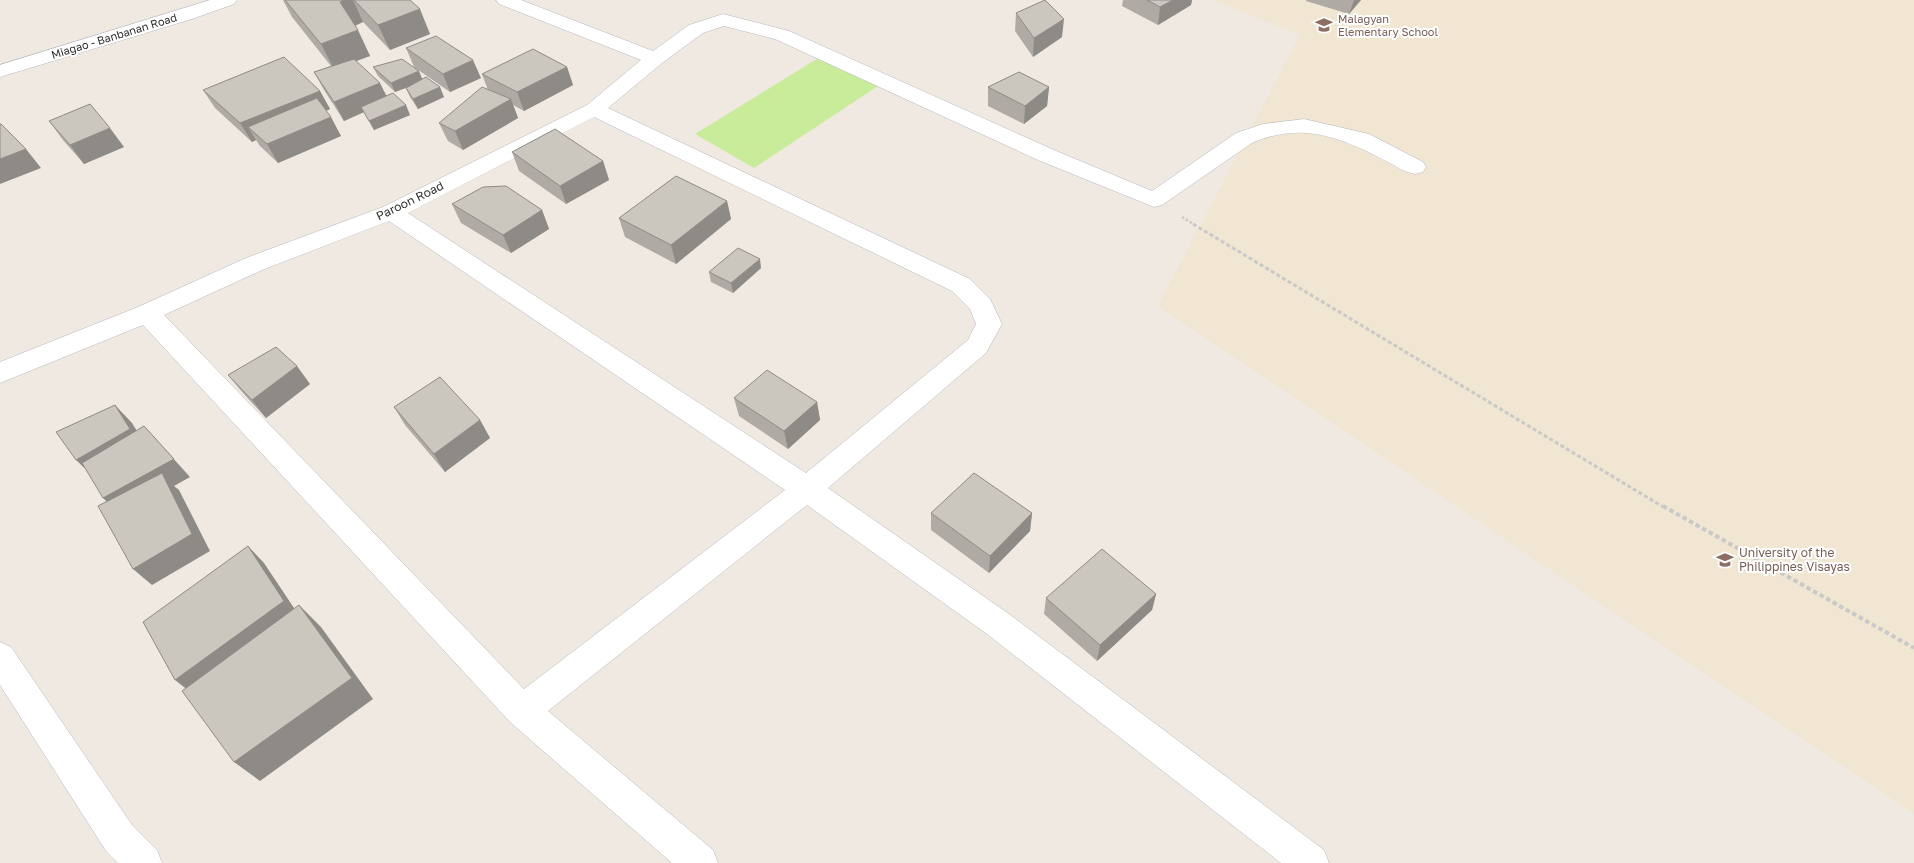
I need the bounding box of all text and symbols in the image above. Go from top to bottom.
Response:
street label: Miagao - Banbanan Road [49,10,178,61]
place label: Malagyan Elementary School [1338,12,1438,38]
school or university icon: Malagyan Elementary School [1314,15,1334,35]
street label: Paroon Road [374,178,446,223]
place label: University of the Philippines Visayas [1739,545,1850,574]
school or university icon: University of the Philippines Visayas [1715,550,1735,570]

